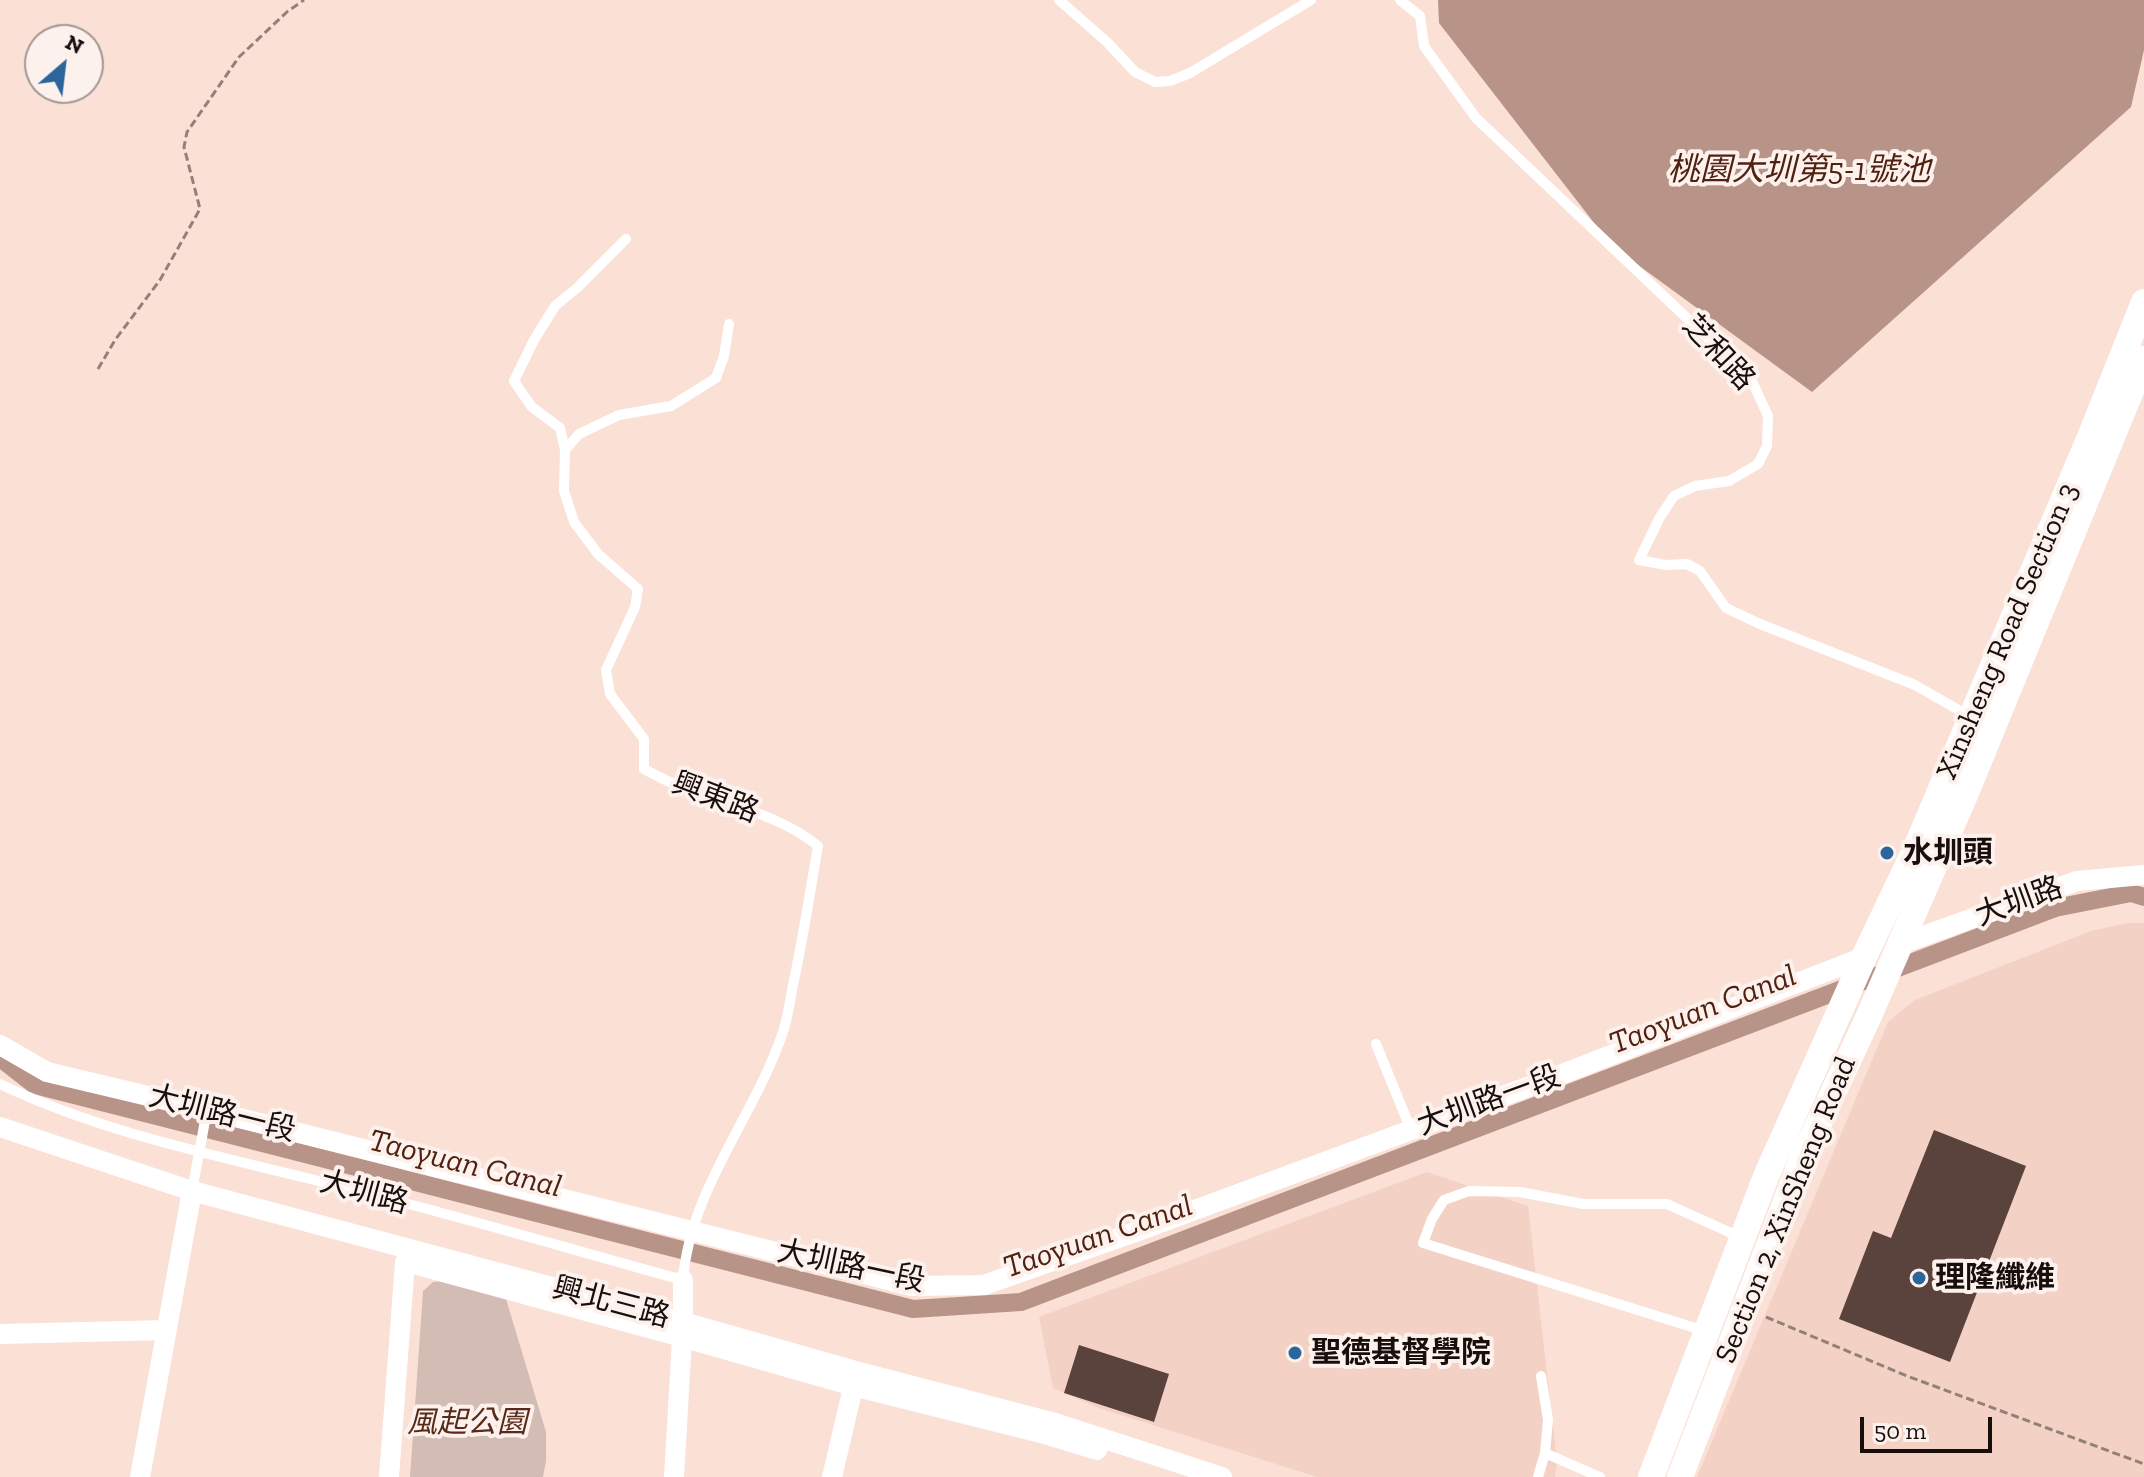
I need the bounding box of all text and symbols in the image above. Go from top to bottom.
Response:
north arrow [24,24,104,104]
text: N [61,28,88,60]
water label: 桃園大圳第5-1號池 [1668,152,1930,190]
street label: 芝和路 [1674,308,1762,398]
street label: Xinsheng Road Section 3 [1929,478,2087,784]
street label: 興東路 [667,765,763,831]
place label: 水圳頭 [1903,835,1993,871]
marker: 水圳頭 [1878,844,1896,862]
street label: 大圳路 [1971,870,2067,934]
water label: Taoyuan Canal [1604,957,1802,1063]
street label: Section 2, XinSheng Road [1708,1051,1864,1369]
street label: 大圳路一段 [1412,1058,1566,1144]
street label: 大圳路一段 [145,1078,299,1150]
water label: Taoyuan Canal [365,1122,565,1206]
street label: 大圳路 [316,1164,412,1222]
water label: Taoyuan Canal [999,1187,1197,1287]
street label: 大圳路一段 [774,1234,928,1300]
place label: 理隆纖維 [1935,1260,2055,1296]
marker: 理隆纖維 [1910,1269,1928,1287]
street label: 興北三路 [548,1270,674,1336]
place label: 聖德基督學院 [1311,1335,1491,1371]
marker: 聖德基督學院 [1286,1344,1304,1362]
scale bar [1864,1401,1996,1451]
park label: 風起公園 [407,1405,527,1441]
text: 50 m [1874,1416,1926,1445]

